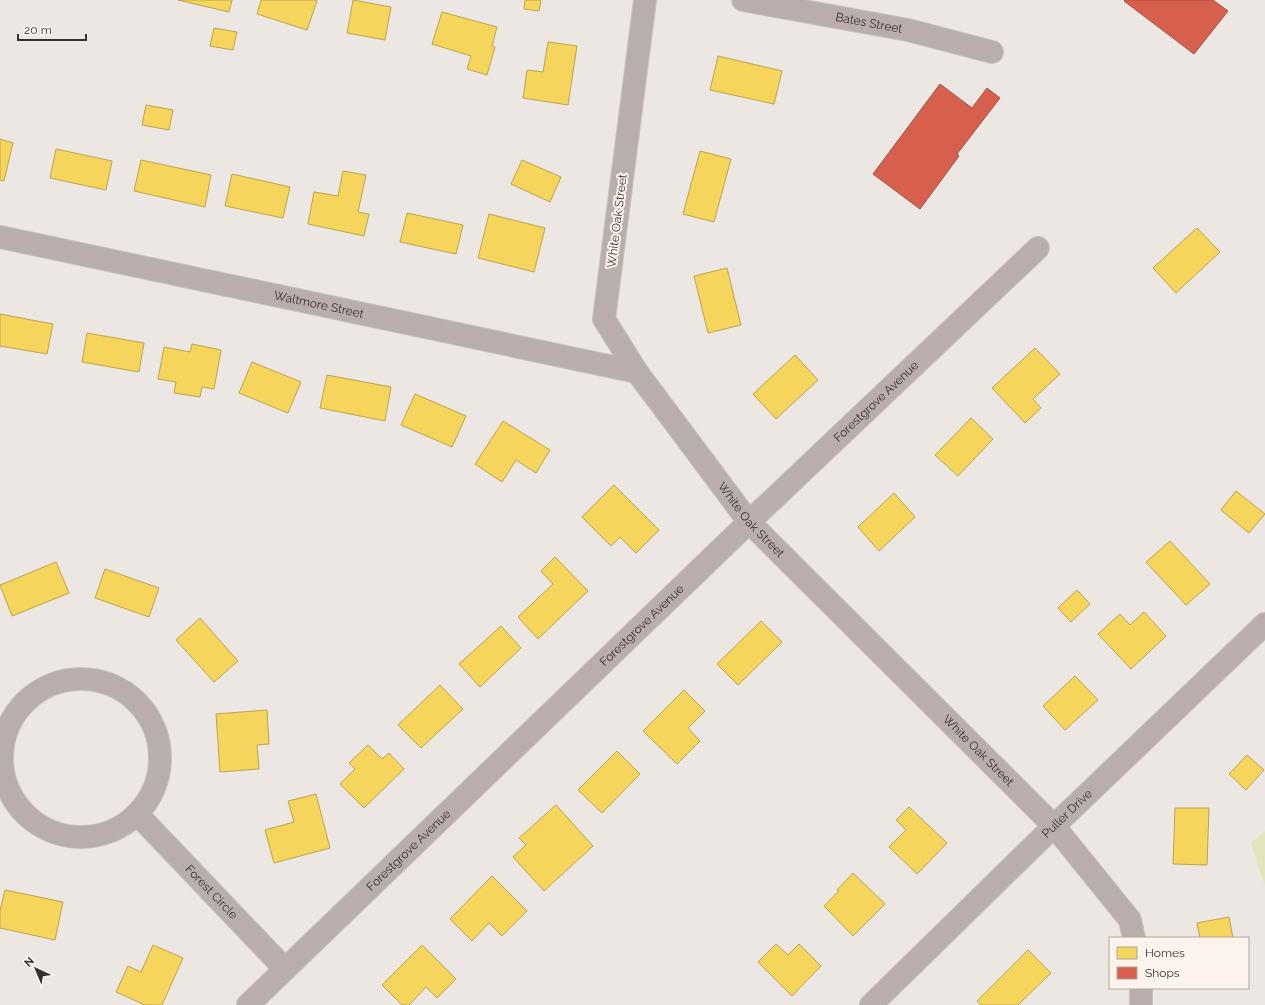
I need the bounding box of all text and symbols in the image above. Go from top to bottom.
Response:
street label: Bates Street [834,10,903,36]
scale bar [18,16,86,42]
text: 20 m [24,23,52,37]
street label: White Oak Street [604,173,630,269]
street label: Waltmore Street [273,288,365,321]
street label: Forestgrove Avenue [831,358,921,445]
street label: White Oak Street [715,480,787,560]
street label: Forestgrove Avenue [597,582,687,669]
street label: White Oak Street [940,712,1017,789]
street label: Puller Drive [1039,786,1095,841]
street label: Forestgrove Avenue [364,807,453,894]
street label: Forest Circle [182,862,241,922]
legend [1109,937,1249,989]
text: Homes [1145,946,1185,960]
north arrow [16,949,56,989]
text: N [22,955,37,970]
text: Shops [1145,966,1180,980]

